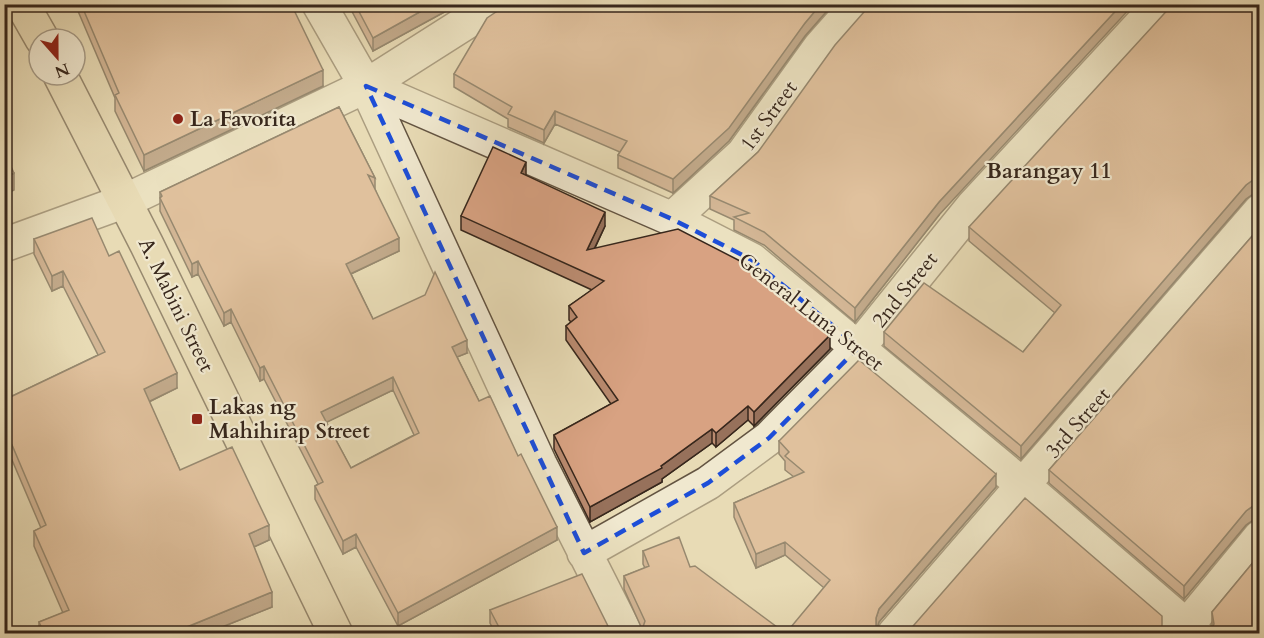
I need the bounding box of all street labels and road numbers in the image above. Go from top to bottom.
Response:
street label: 1st Street [734,75,805,157]
street label: A. Mabini Street [131,233,221,377]
street label: General Luna Street [732,246,890,378]
street label: 2nd Street [865,246,945,334]
street label: 3rd Street [1039,381,1117,465]

